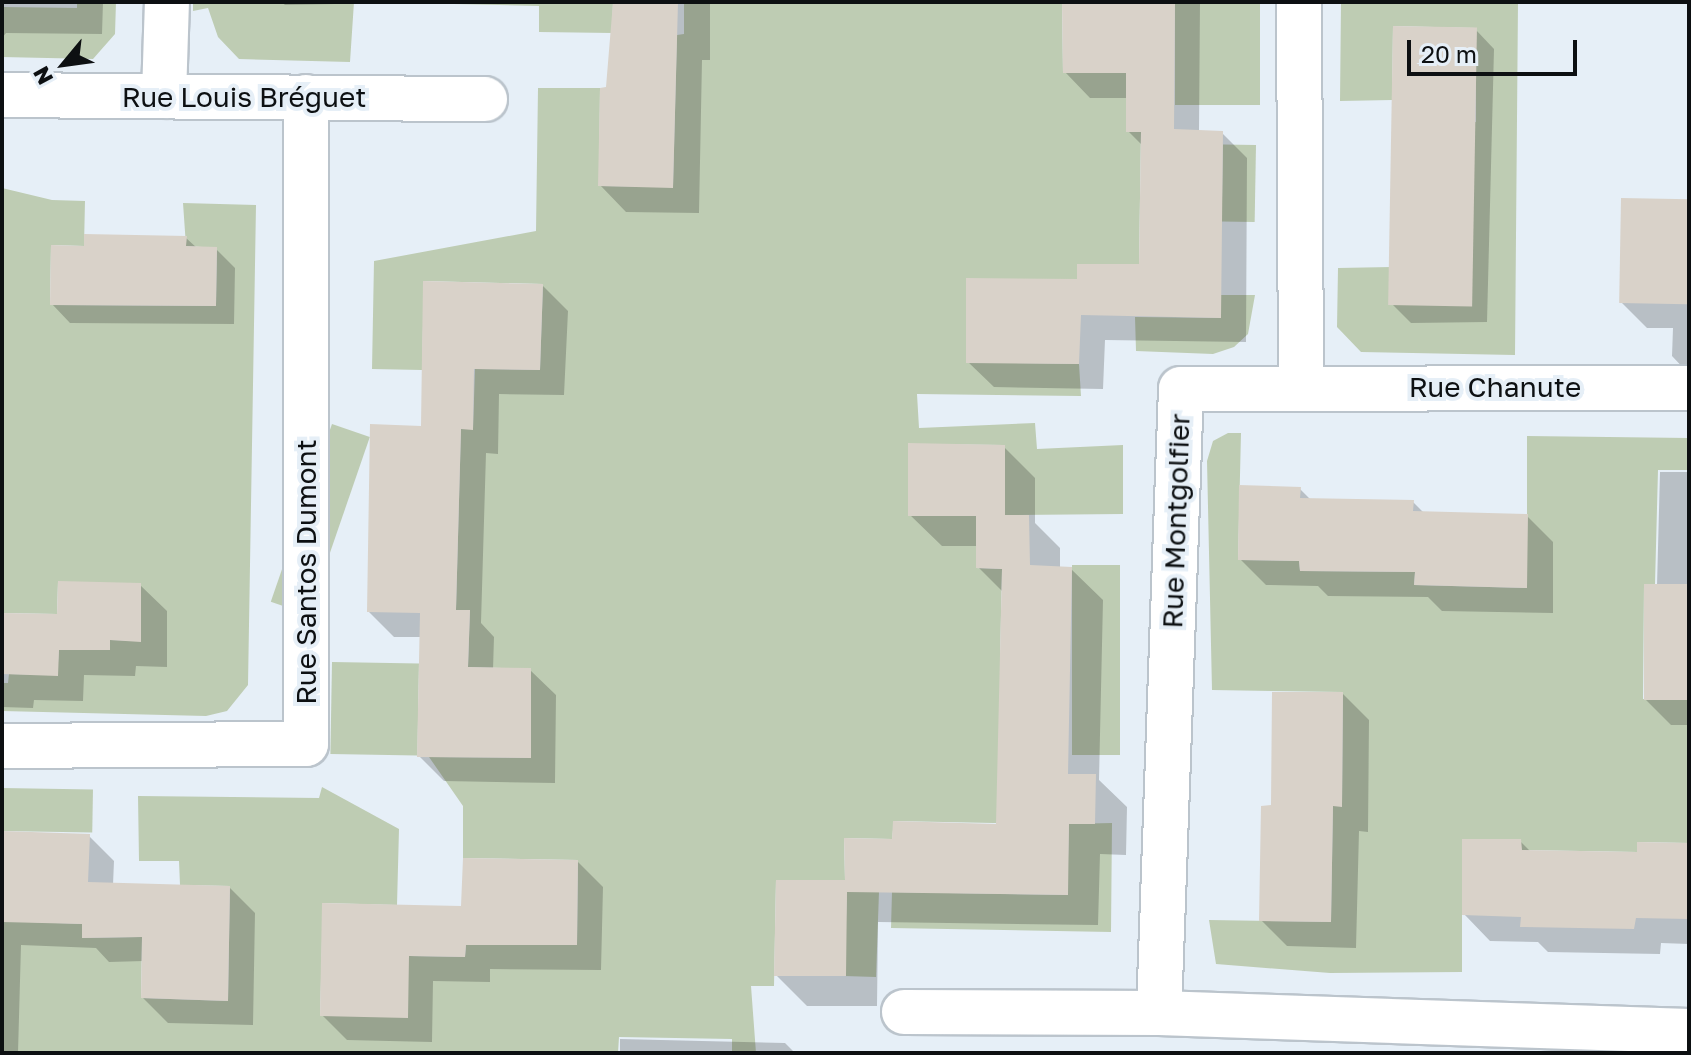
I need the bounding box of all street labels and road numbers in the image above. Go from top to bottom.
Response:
street label: Rue Louis Bréguet [122,80,366,114]
street label: Rue Chanute [1409,370,1581,404]
street label: Rue Montgolfier [1155,413,1197,629]
street label: Rue Santos Dumont [289,439,323,705]

